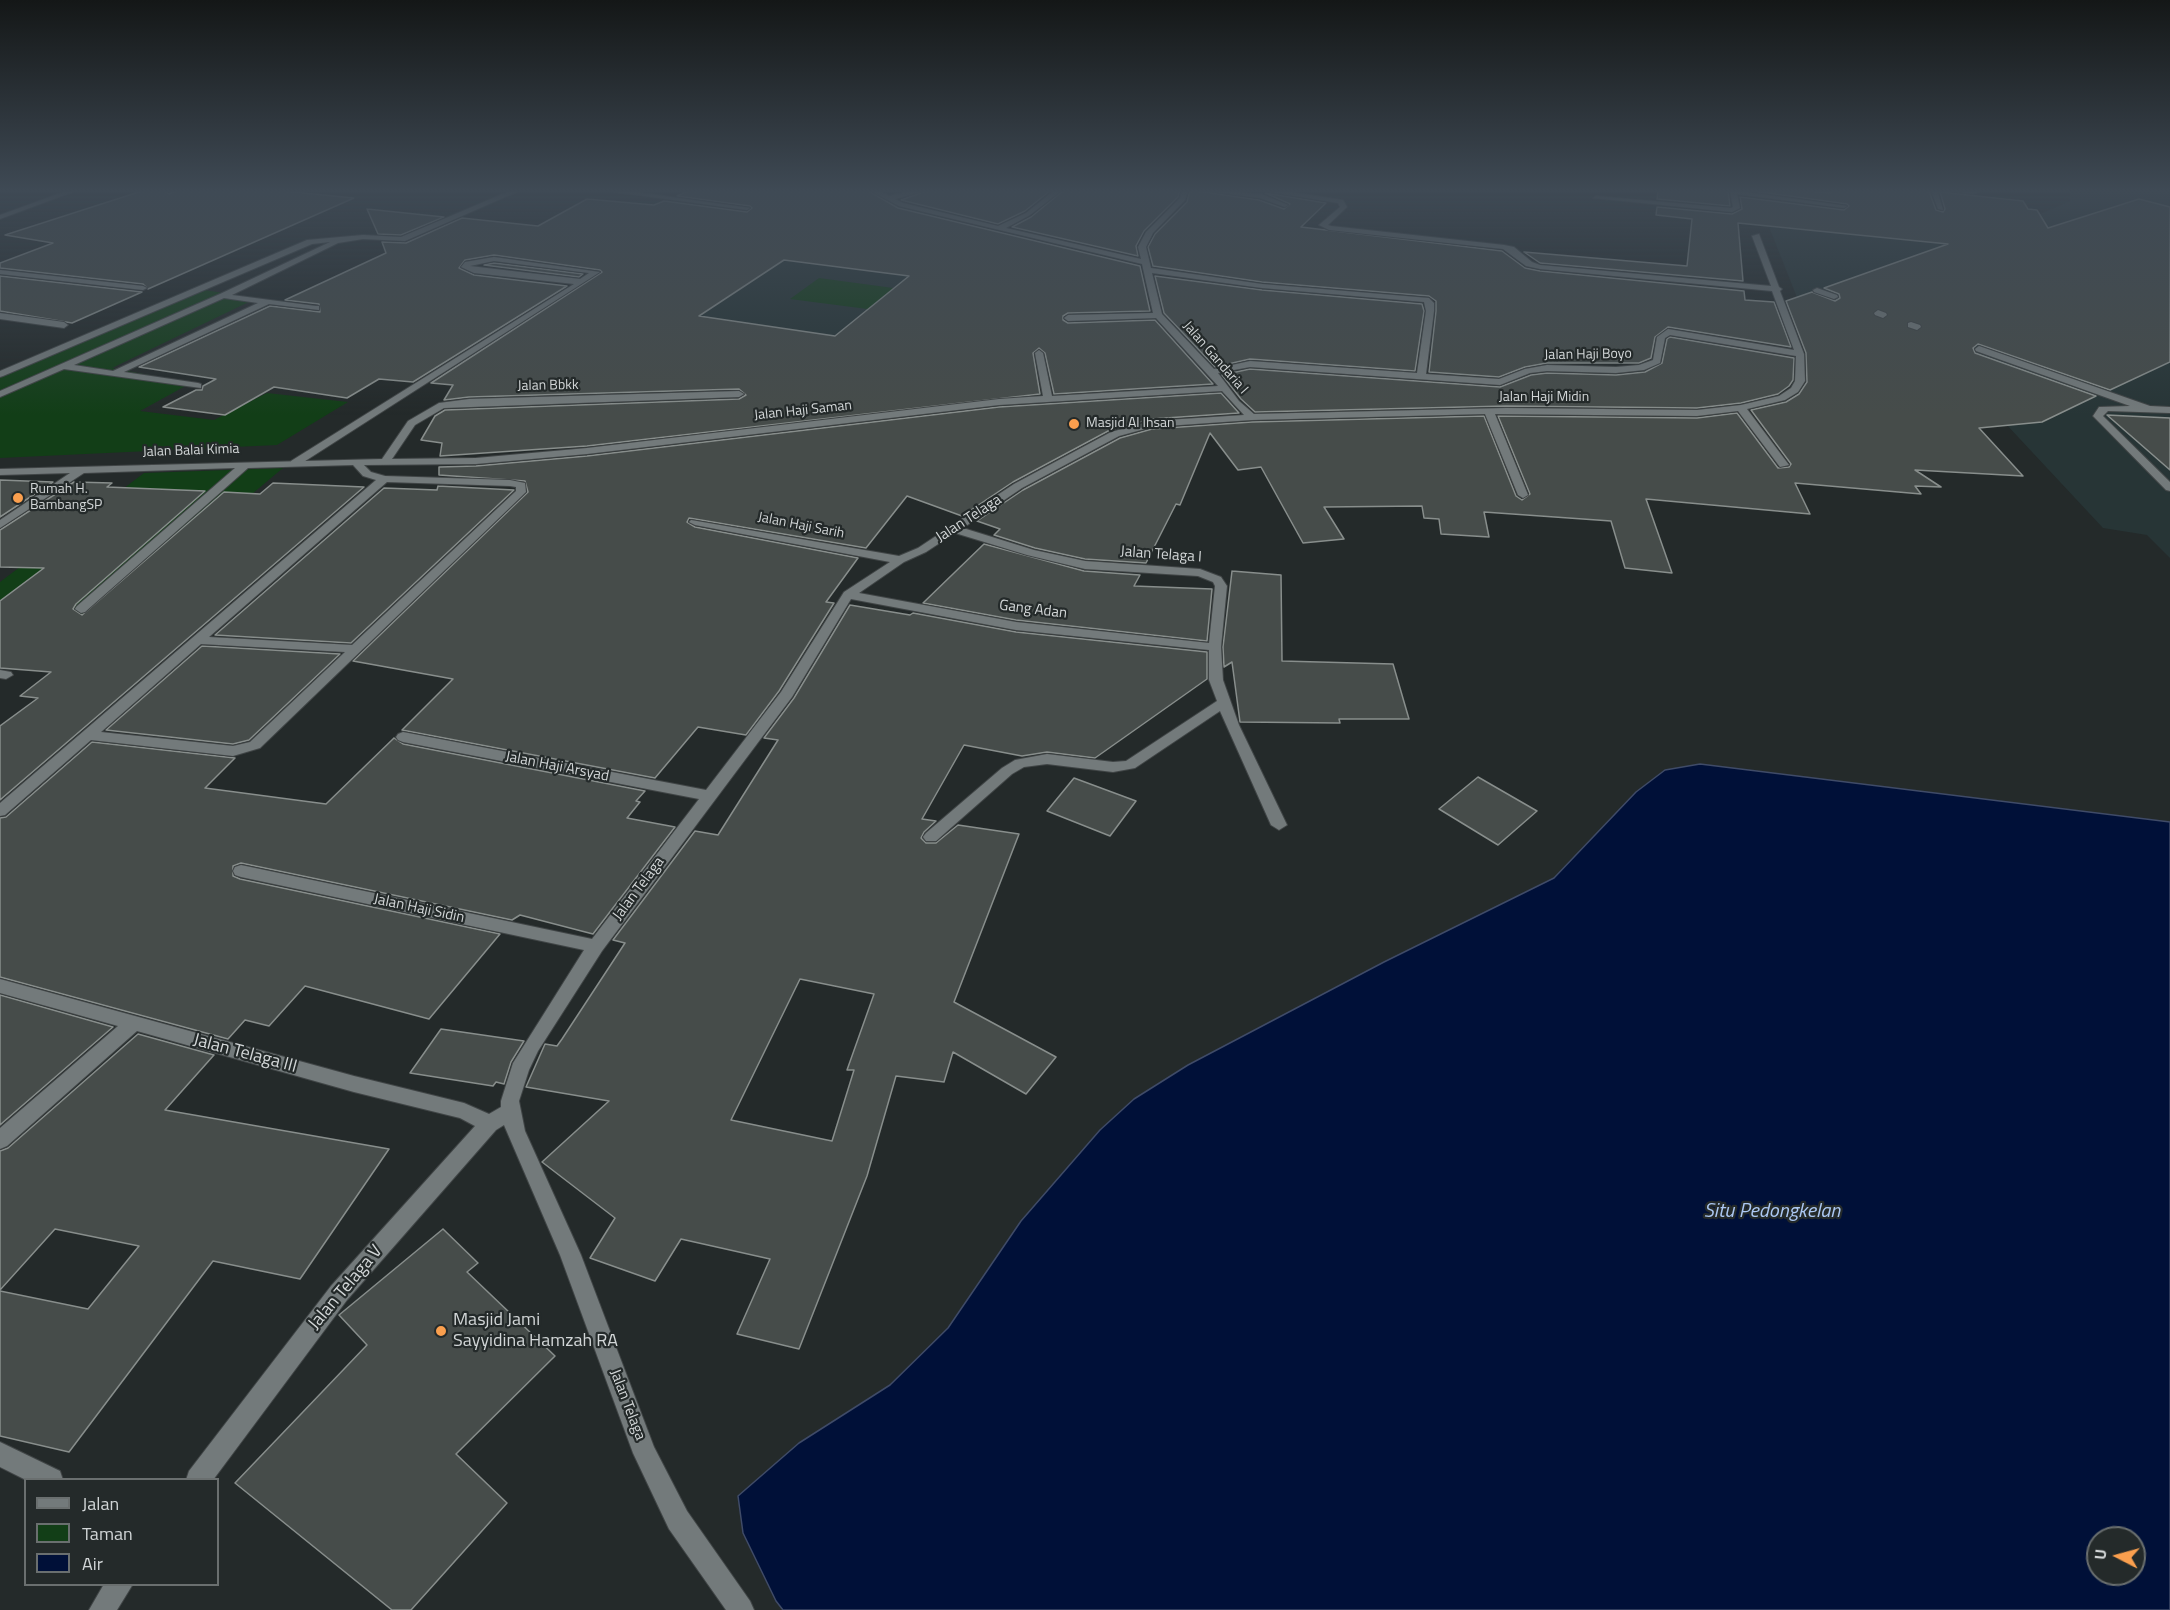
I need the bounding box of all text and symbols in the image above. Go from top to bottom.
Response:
street label: Jalan Gandaria I [1179,318,1251,398]
street label: Jalan Haji Boyo [1544,346,1632,364]
street label: Jalan Bbkk [517,377,579,395]
street label: Jalan Haji Midin [1499,390,1589,406]
street label: Jalan Haji Saman [753,398,853,424]
place label: Masjid Al Ihsan [1086,416,1175,432]
marker: Masjid Al Ihsan [1067,417,1081,431]
street label: Jalan Balai Kimia [142,441,240,461]
place label: Rumah H. BambangSP [30,482,102,514]
marker: Rumah H. BambangSP [11,491,25,505]
street label: Jalan Telaga [933,491,1005,547]
street label: Jalan Haji Sarih [756,509,846,543]
street label: Jalan Telaga I [1120,543,1202,567]
street label: Gang Adan [998,597,1068,623]
street label: Jalan Haji Arsyad [504,748,610,786]
street label: Jalan Telaga [609,854,669,924]
street label: Jalan Haji Sidin [372,891,466,927]
street label: Jalan Telaga III [191,1030,299,1078]
water label: Situ Pedongkelan [1704,1200,1840,1224]
street label: Jalan Telaga V [304,1241,388,1335]
place label: Masjid Jami Sayyidina Hamzah RA [453,1310,618,1352]
marker: Masjid Jami Sayyidina Hamzah RA [434,1324,448,1338]
street label: Jalan Telaga [605,1367,649,1443]
legend [24,1478,219,1586]
text: Jalan [82,1490,119,1517]
text: Taman [82,1520,133,1547]
north arrow [2086,1526,2146,1586]
text: U [2088,1548,2113,1561]
text: Air [82,1550,103,1577]

